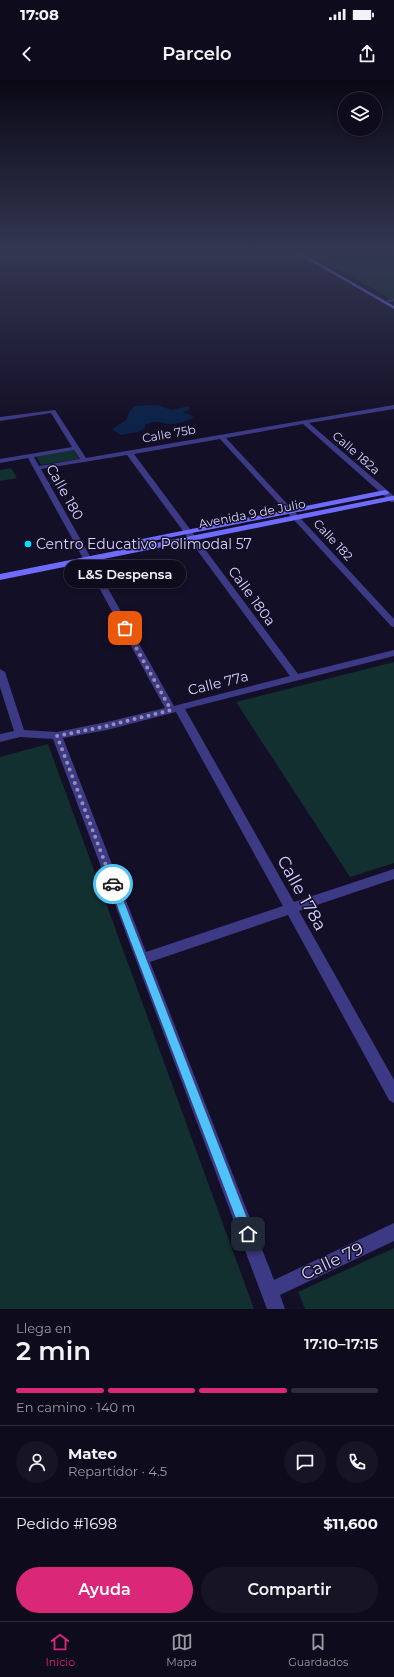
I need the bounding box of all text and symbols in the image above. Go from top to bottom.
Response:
text: 17:08 [20,5,59,24]
icon: back [16,43,38,65]
text: Parcelo [162,43,232,65]
icon: share [356,43,378,65]
map controls [338,92,382,136]
button: layers [338,92,382,136]
street label: Calle 75b [141,421,197,446]
street label: Calle 182a [329,428,383,477]
street label: Calle 180 [42,461,88,523]
street label: Avenida 9 de Julio [197,496,307,531]
street label: Calle 182 [310,516,356,564]
place label: Centro Educativo Polimodal 57 [36,535,252,553]
marker: Centro Educativo Polimodal 57 [23,539,33,549]
callout: L&S Despensa [64,560,186,588]
street label: Calle 180a [224,563,280,629]
text: L&S Despensa [78,566,172,582]
pin [108,611,142,645]
icon: bag [114,617,136,639]
street label: Calle 77a [186,667,250,699]
street label: Calle 178a [273,852,331,934]
courier [93,864,133,904]
icon: car [102,873,124,895]
pin [231,1217,265,1251]
icon: home [237,1223,259,1245]
street label: Calle 79 [298,1238,366,1284]
text: Llega en [16,1320,72,1336]
text: 17:10–17:15 [304,1334,378,1353]
text: 2 min [16,1335,91,1367]
text: En camino · 140 m [16,1399,135,1415]
button: person [16,1441,58,1483]
button: chat [284,1441,326,1483]
button: phone [336,1441,378,1483]
text: Mateo [68,1444,117,1463]
text: Repartidor · 4.5 [68,1463,167,1479]
text: Pedido #1698 [16,1514,117,1533]
text: $11,600 [323,1514,378,1533]
button: Ayuda [16,1567,193,1613]
button: Compartir [201,1567,378,1613]
tab: Inicio [46,1631,75,1669]
tab: Mapa [166,1631,197,1669]
tab: Guardados [288,1631,348,1669]

